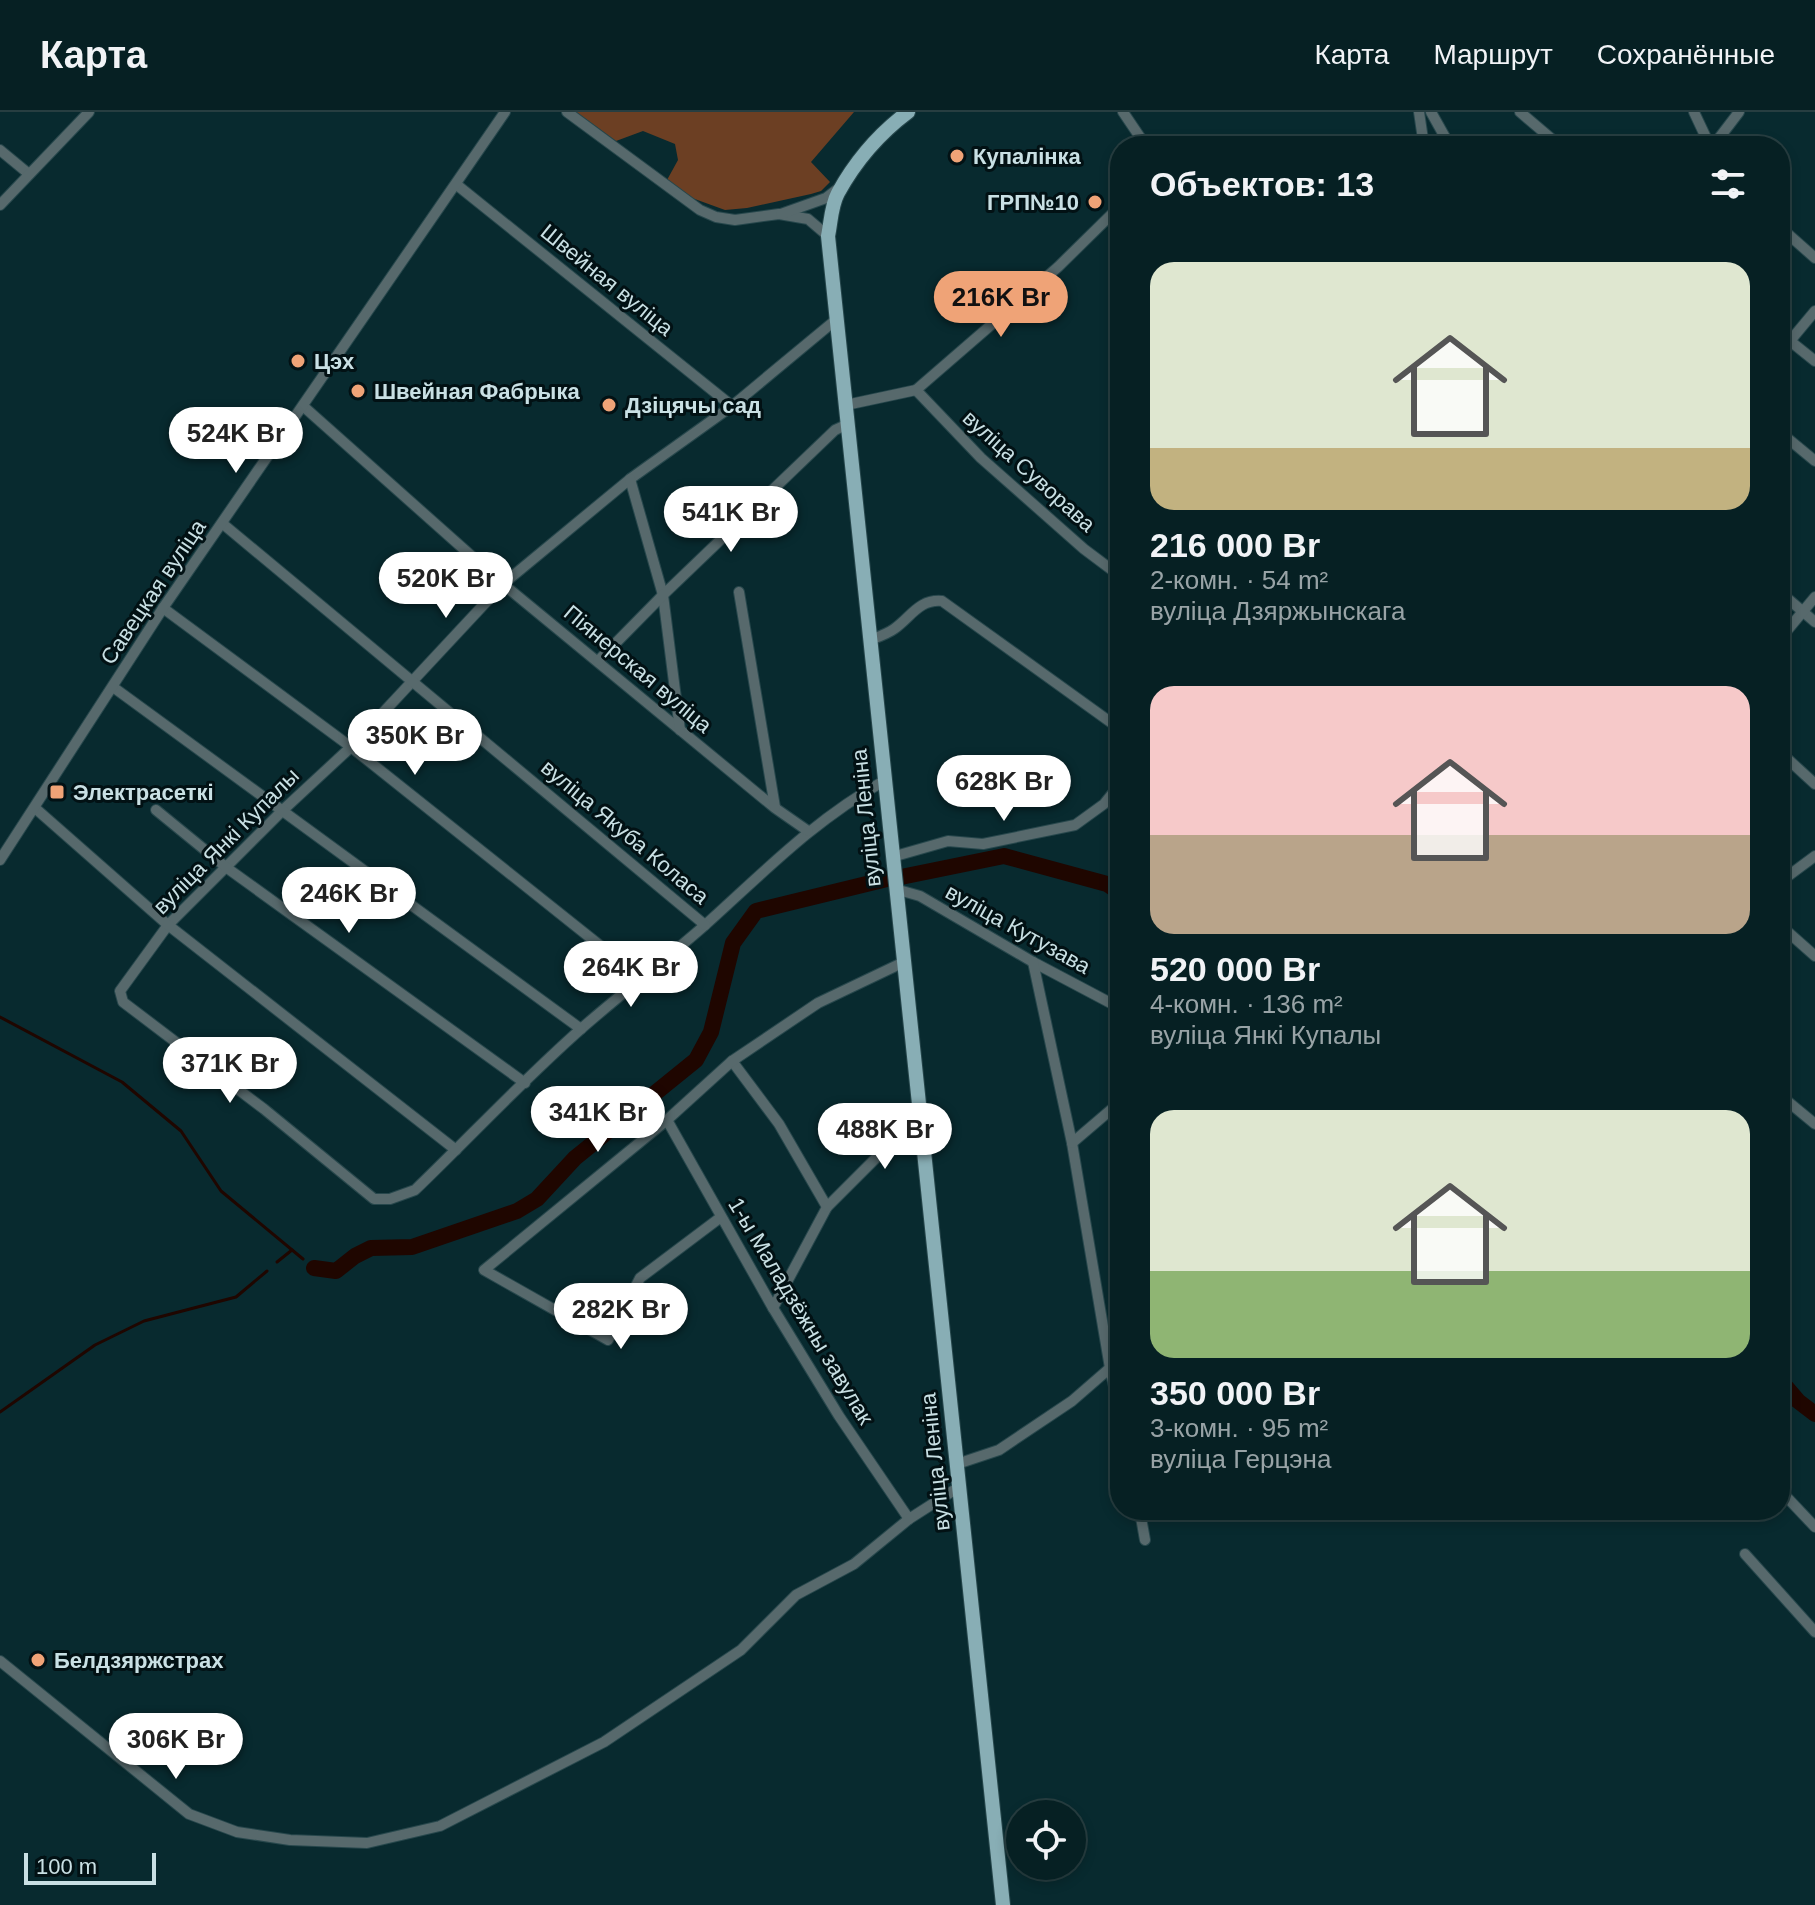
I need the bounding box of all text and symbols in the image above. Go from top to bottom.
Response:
text: Карта [40,34,147,76]
text: Карта [1314,39,1389,70]
text: Маршрут [1433,39,1553,70]
text: Сохранённые [1597,39,1775,70]
place label: Купалінка [973,144,1082,169]
marker: Купалінка [948,147,966,165]
icon: filters [1706,162,1750,206]
text: Объектов: 13 [1150,165,1374,203]
place label: ГРП№10 [987,190,1079,215]
marker: ГРП№10 [1086,193,1104,211]
street label: Швейная вуліца [536,219,679,341]
pin: 216K Br [927,271,1075,339]
text: 216K Br [952,282,1050,312]
icon: home [1378,314,1522,458]
place label: Цэх [314,349,355,374]
marker: Цэх [289,352,307,370]
place label: Швейная Фабрыка [374,379,580,404]
marker: Швейная Фабрыка [349,382,367,400]
place label: Дзіцячы сад [625,393,761,418]
marker: Дзіцячы сад [600,396,618,414]
street label: вуліца Суворава [958,405,1101,537]
pin: 524K Br [162,407,310,475]
text: 524K Br [187,418,285,448]
pin: 541K Br [657,486,805,554]
text: 541K Br [682,497,780,527]
street label: Савецкая вуліца [95,514,211,669]
text: 216 000 Br [1150,526,1320,564]
pin: 520K Br [372,552,520,620]
text: 520K Br [397,563,495,593]
text: 2-комн. · 54 m² [1150,565,1328,595]
text: вуліца Дзяржынскага [1150,596,1405,626]
street label: Піянерская вуліца [559,600,717,738]
pin: 350K Br [341,709,489,777]
text: 350K Br [366,720,464,750]
icon: home [1378,738,1522,882]
street label: вуліца Леніна [846,747,886,888]
street label: вуліца Якуба Коласа [536,755,714,910]
pin: 628K Br [930,755,1078,823]
street label: вуліца Янкі Купалы [148,763,304,919]
text: 628K Br [955,766,1053,796]
place label: Электрасеткі [73,780,214,805]
marker: Электрасеткі [48,783,66,801]
pin: 246K Br [275,867,423,935]
text: 246K Br [300,878,398,908]
street label: вуліца Кутузава [941,879,1095,979]
pin: 264K Br [557,941,705,1009]
text: 520 000 Br [1150,950,1320,988]
text: 264K Br [582,952,680,982]
text: 4-комн. · 136 m² [1150,989,1343,1019]
text: вуліца Янкі Купалы [1150,1020,1381,1050]
pin: 371K Br [156,1037,304,1105]
text: 371K Br [181,1048,279,1078]
pin: 341K Br [524,1086,672,1154]
text: 341K Br [549,1097,647,1127]
pin: 488K Br [811,1103,959,1171]
text: 488K Br [836,1114,934,1144]
icon: home [1378,1162,1522,1306]
street label: 1-ы Маладзёжны завулак [723,1193,879,1429]
pin: 282K Br [547,1283,695,1351]
text: 282K Br [572,1294,670,1324]
text: 350 000 Br [1150,1374,1320,1412]
street label: вуліца Леніна [915,1391,955,1532]
text: 3-комн. · 95 m² [1150,1413,1328,1443]
text: вуліца Герцэна [1150,1444,1331,1474]
place label: Белдзяржстрах [54,1648,224,1673]
marker: Белдзяржстрах [29,1651,47,1669]
pin: 306K Br [102,1713,250,1781]
text: 306K Br [127,1724,225,1754]
map controls [1006,1800,1086,1880]
button: locate [1006,1800,1086,1880]
scale bar [24,1849,156,1885]
text: 100 m [36,1854,97,1879]

